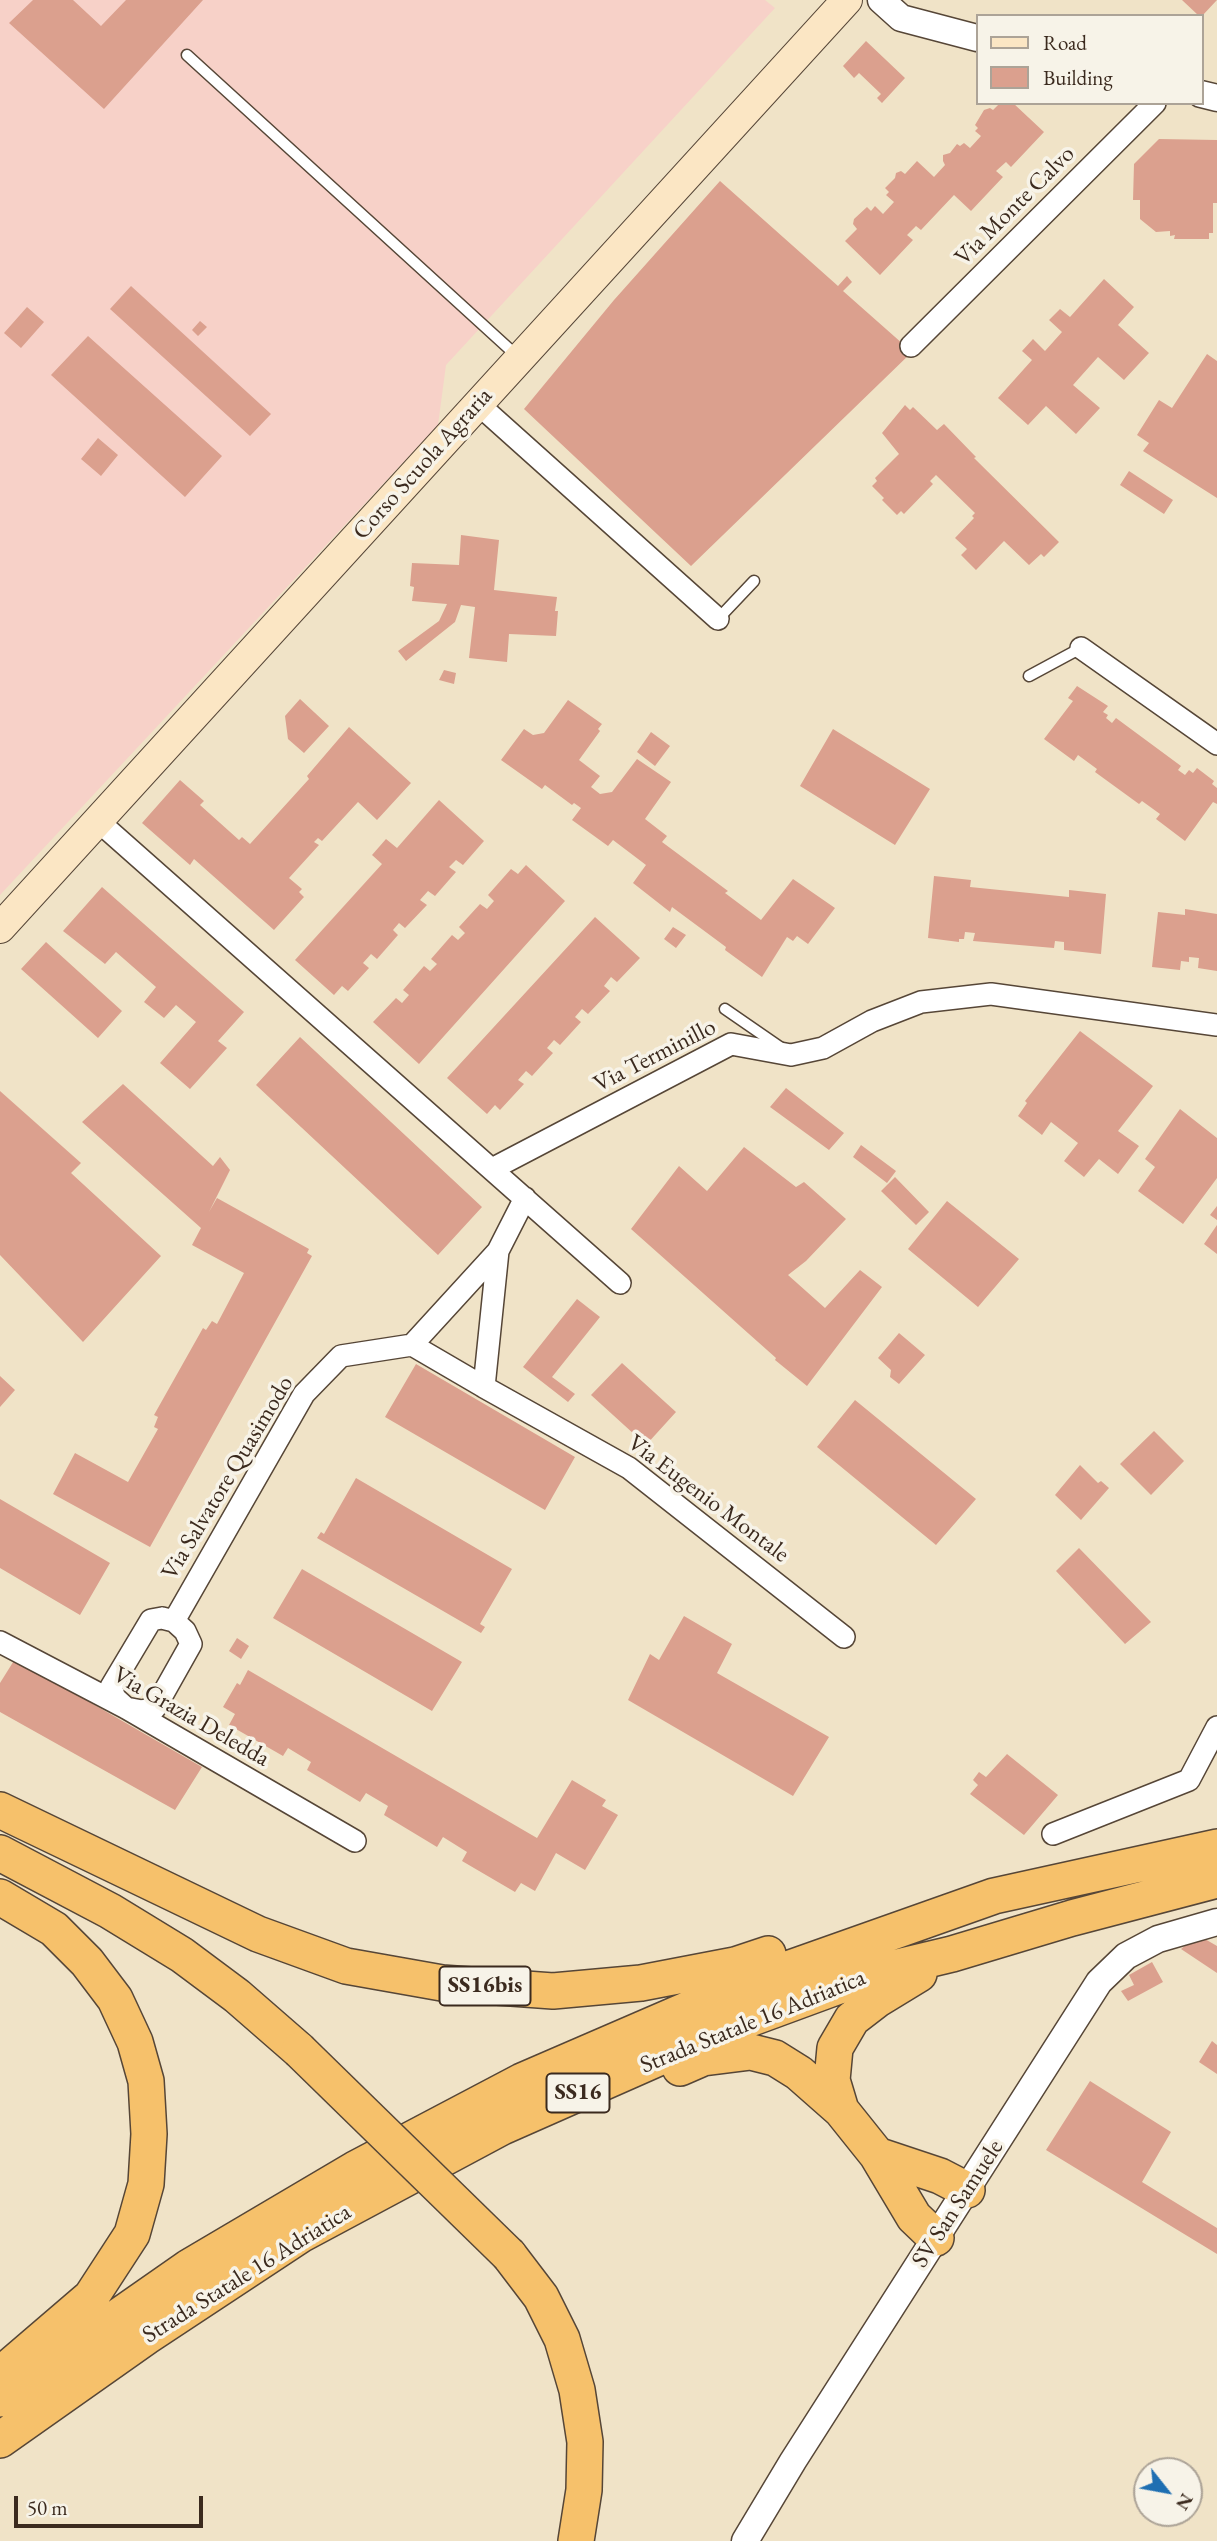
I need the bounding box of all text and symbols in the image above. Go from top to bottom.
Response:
legend [976,14,1203,105]
text: Road [1043,29,1087,56]
text: Building [1043,64,1113,91]
street label: Via Monte Calvo [949,140,1081,272]
street label: Corso Scuola Agraria [347,382,499,546]
street label: Via Terminillo [589,1013,721,1099]
street label: Via Salvatore Quasimodo [156,1371,300,1585]
street label: Via Eugenio Montale [621,1429,795,1569]
street label: Via Grazia Deledda [108,1661,274,1773]
street label: Strada Statale 16 Adriatica [636,1964,870,2080]
road number: SS16bis [440,1966,530,2006]
road number: SS16 [546,2074,610,2112]
street label: SV San Samuele [906,2135,1010,2273]
street label: Strada Statale 16 Adriatica [137,2198,357,2350]
north arrow [1133,2457,1203,2527]
scale bar [18,2482,206,2526]
text: N [1170,2489,1199,2515]
text: 50 m [27,2494,68,2521]

